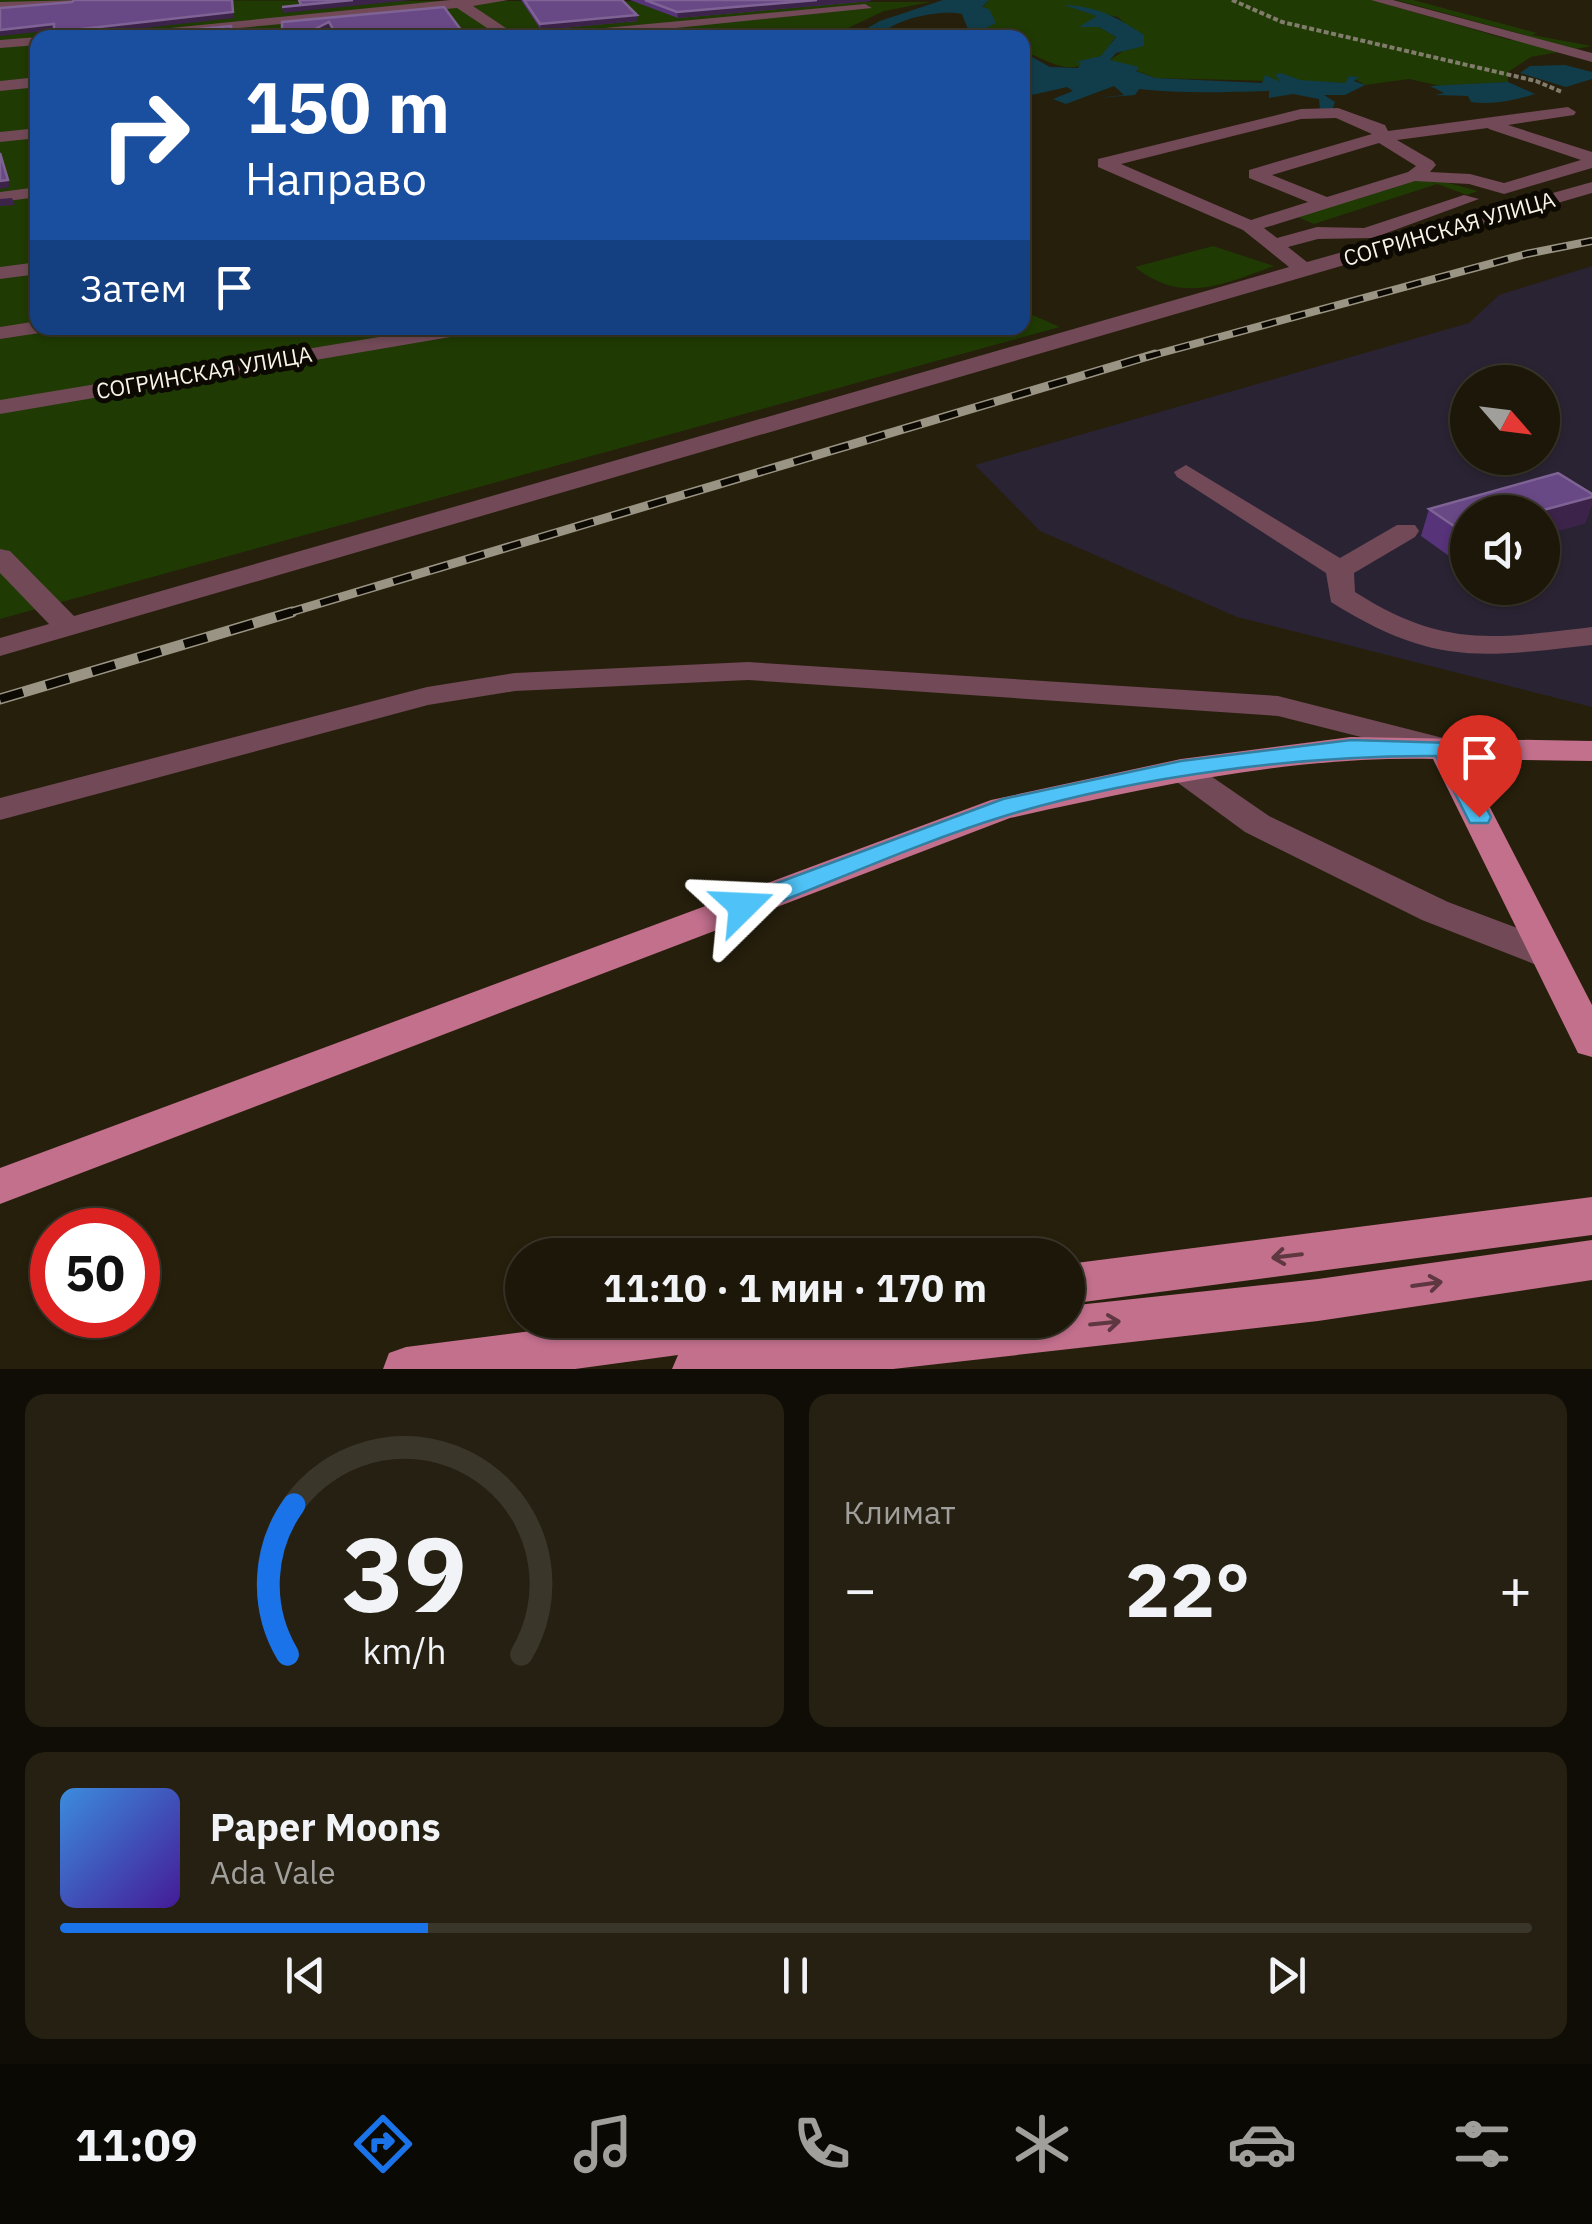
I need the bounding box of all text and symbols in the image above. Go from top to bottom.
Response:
text: 150 m [245,61,450,152]
icon: right [80,70,210,200]
text: Направо [245,149,427,207]
street label: СОГРИНСКАЯ УЛИЦА [1340,184,1558,272]
icon: arrive [207,260,262,315]
text: Затем [80,263,187,312]
street label: СОГРИНСКАЯ УЛИЦА [94,339,314,405]
north arrow [1450,365,1560,475]
map controls [1450,365,1560,605]
button: sound [1450,495,1560,605]
pin [1437,715,1522,818]
icon: arrive [1452,730,1507,785]
position arrow [691,854,795,958]
speed limit sign: 50 [30,1208,160,1338]
one-way arrow [1271,1247,1304,1265]
text: 11:10 · 1 мин · 170 m [603,1263,987,1312]
one-way arrow [1410,1274,1443,1292]
one-way arrow [1088,1313,1120,1332]
text: Климат [844,1491,956,1533]
text: 39 [342,1505,467,1641]
text: 22° [1125,1540,1250,1638]
text: − [844,1553,877,1624]
text: + [1499,1553,1532,1624]
text: km/h [362,1627,446,1674]
text: Paper Moons [210,1802,441,1851]
text: Ada Vale [210,1851,336,1893]
icon: previous [278,1948,333,2003]
icon: pause [768,1948,823,2003]
icon: next [1259,1948,1314,2003]
icon: directions [348,2109,418,2179]
icon: music [568,2109,638,2179]
icon: phone [787,2109,857,2179]
icon: climate [1007,2109,1077,2179]
icon: car [1227,2109,1297,2179]
icon: filters [1447,2109,1517,2179]
text: 11:09 [75,2115,198,2173]

